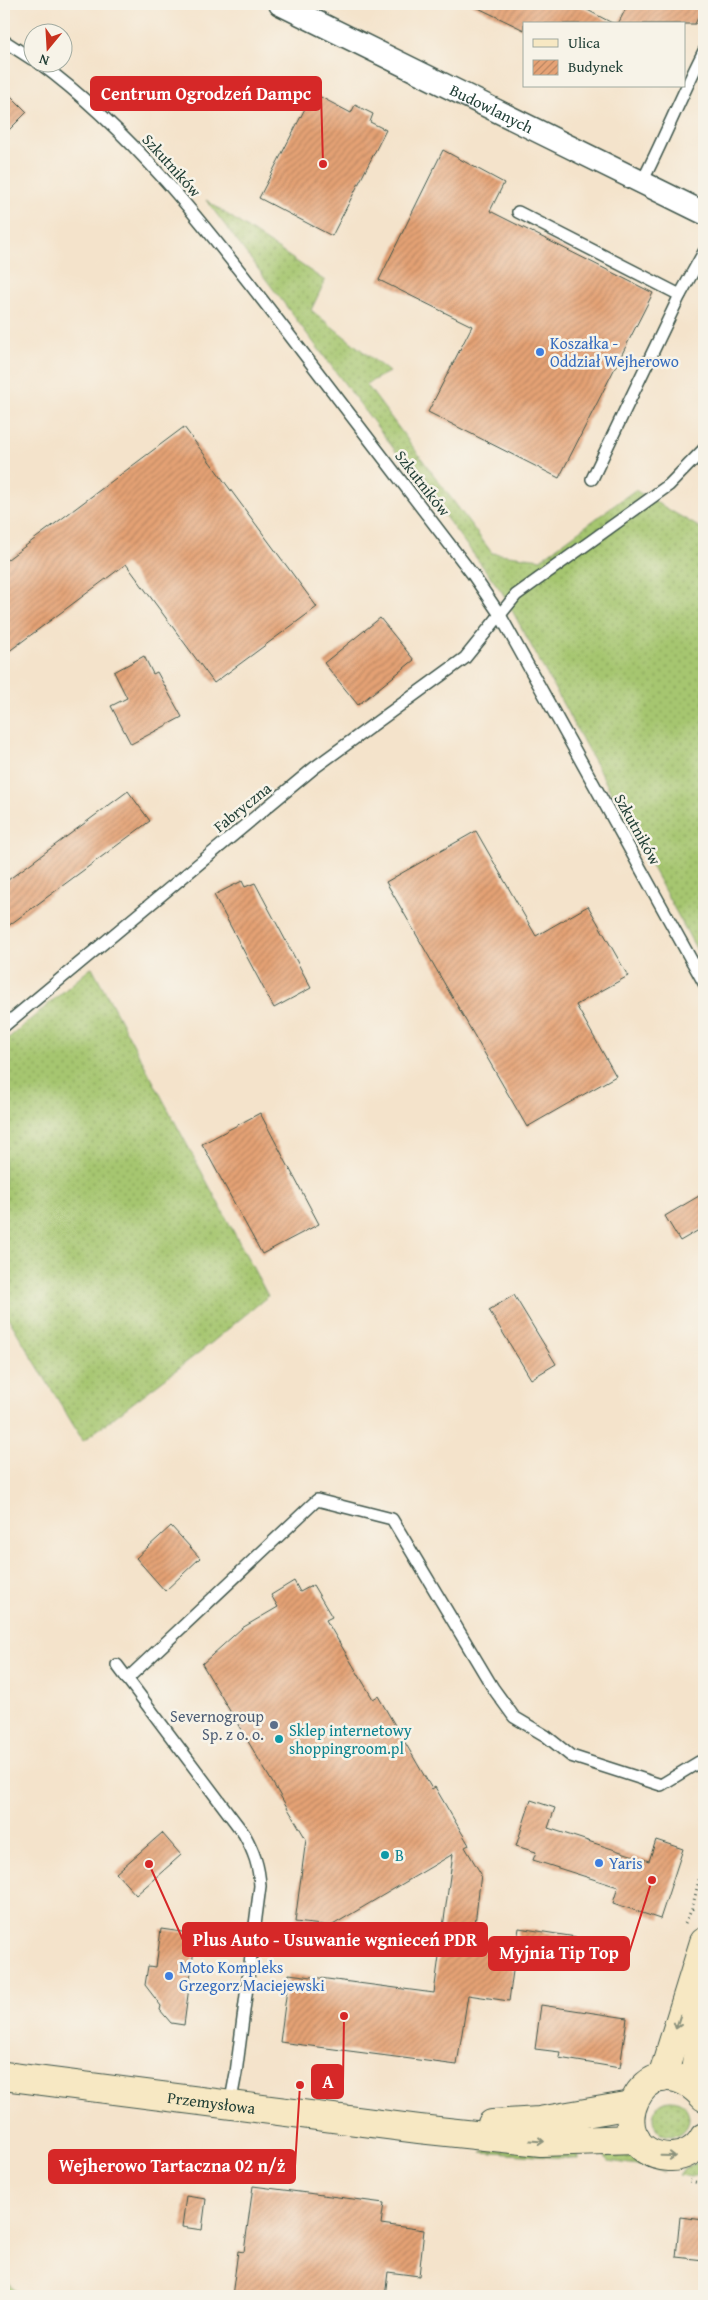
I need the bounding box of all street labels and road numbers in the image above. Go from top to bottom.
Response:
street label: Budowlanych [446,78,538,139]
street label: Szkutników [137,128,208,203]
street label: Szkutników [389,445,457,522]
street label: Fabryczna [208,776,276,838]
street label: Szkutników [609,789,668,870]
street label: Przemysłowa [166,2085,257,2120]

